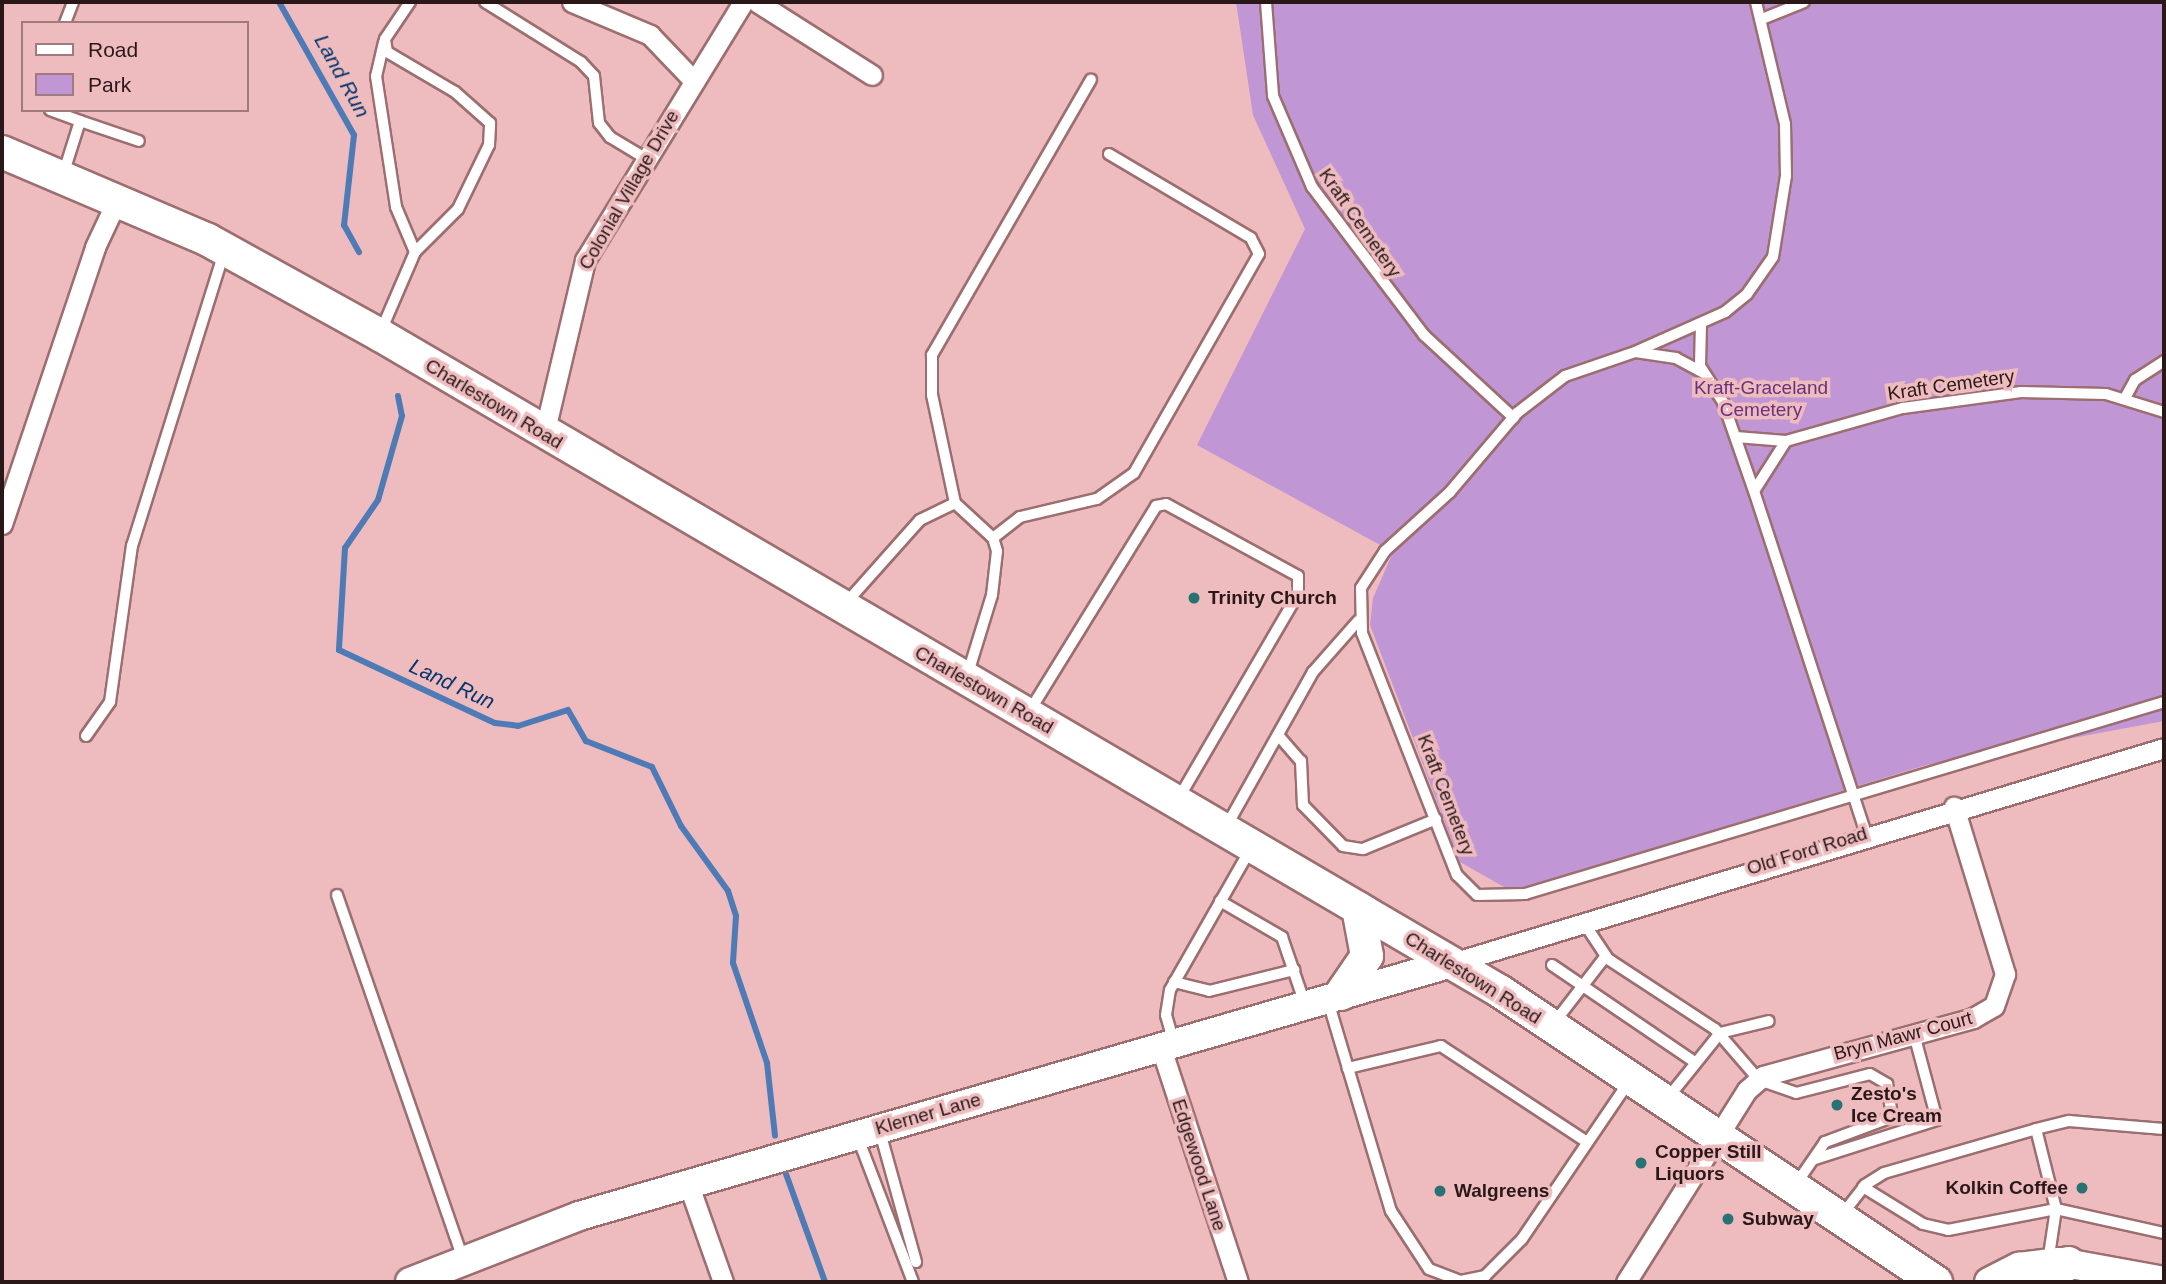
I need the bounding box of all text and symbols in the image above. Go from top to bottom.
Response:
legend [21,21,248,112]
water label: Land Run [309,30,375,122]
text: Road [88,38,138,61]
text: Park [88,73,131,96]
street label: Colonial Village Drive [574,106,684,274]
street label: Kraft Cemetery [1314,164,1406,282]
street label: Charlestown Road [421,354,567,454]
street label: Kraft Cemetery [1886,365,2016,405]
park label: Kraft-Graceland Cemetery [1694,377,1828,421]
place label: Trinity Church [1208,587,1337,609]
marker: Trinity Church [1186,590,1202,606]
street label: Charlestown Road [911,641,1057,739]
water label: Land Run [405,653,499,715]
street label: Kraft Cemetery [1412,731,1480,859]
street label: Old Ford Road [1744,822,1870,880]
street label: Charlestown Road [1401,927,1545,1029]
street label: Bryn Mawr Court [1831,1007,1975,1065]
place label: Zesto's Ice Cream [1851,1083,1942,1127]
street label: Klerner Lane [873,1088,983,1140]
street label: Edgewood Lane [1167,1096,1231,1234]
marker: Zesto's Ice Cream [1829,1097,1845,1113]
place label: Copper Still Liquors [1655,1141,1762,1185]
marker: Copper Still Liquors [1633,1155,1649,1171]
place label: Kolkin Coffee [1946,1177,2068,1199]
place label: Walgreens [1454,1180,1549,1202]
marker: Kolkin Coffee [2074,1180,2090,1196]
marker: Walgreens [1432,1183,1448,1199]
place label: Subway [1742,1208,1814,1230]
marker: Subway [1720,1211,1736,1227]

